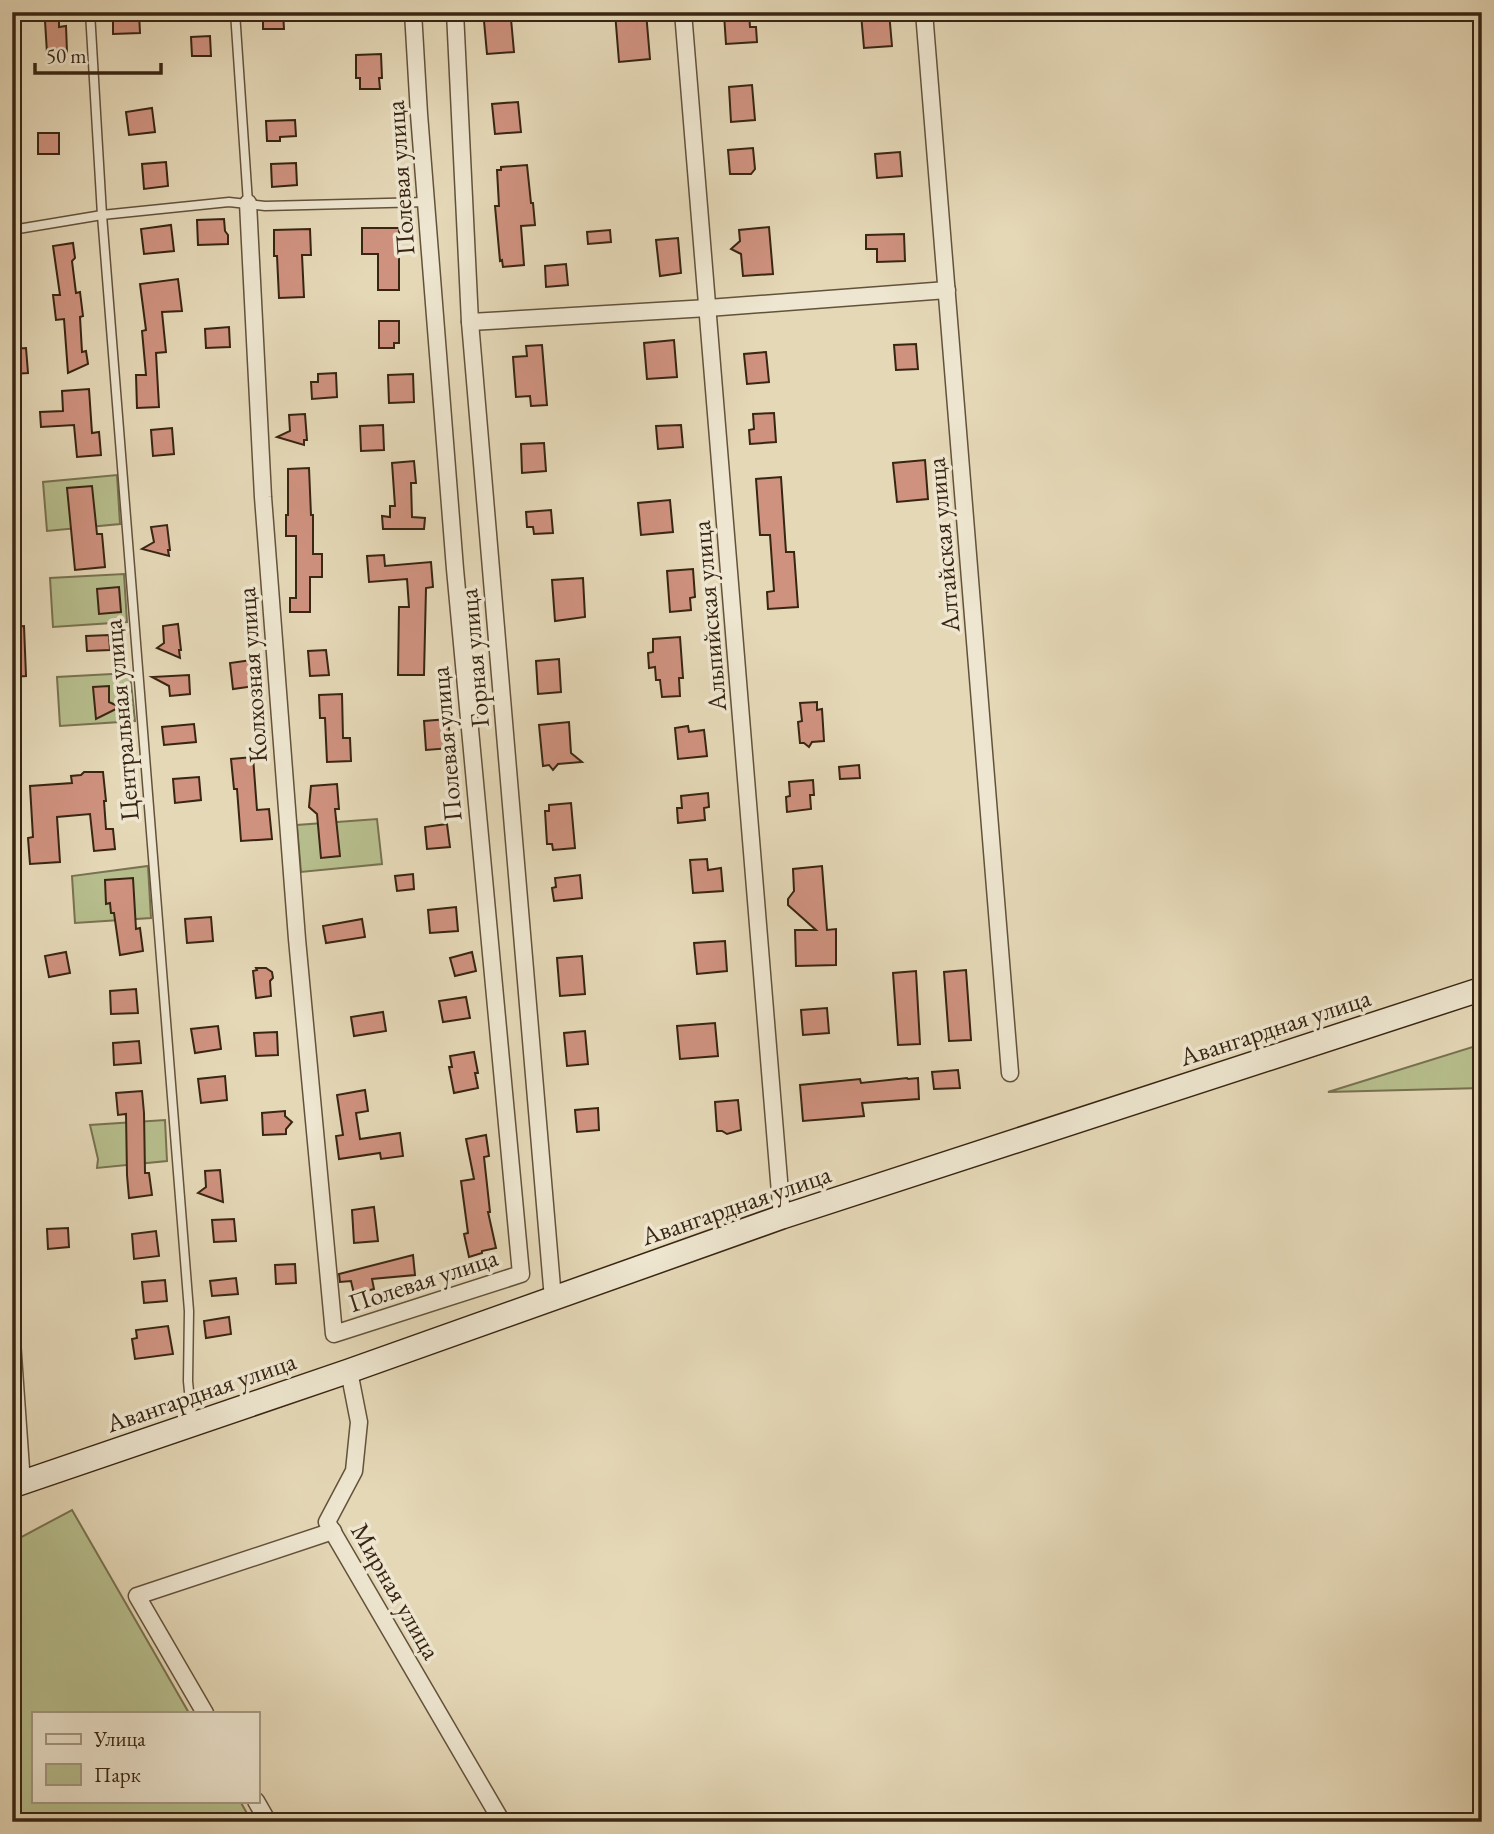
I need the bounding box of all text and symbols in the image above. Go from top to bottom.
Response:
scale bar [35,32,161,76]
text: 50 m [46,42,87,69]
street label: Полевая улица [378,99,422,257]
street label: Алтайская улица [918,456,968,635]
street label: Альпийская улица [684,519,734,714]
street label: Колхозная улица [229,586,275,764]
street label: Горная улица [451,587,497,729]
street label: Центральная улица [95,617,147,822]
street label: Полевая улица [422,665,470,823]
street label: Авангардная улица [1174,980,1375,1074]
street label: Авангардная улица [636,1156,836,1254]
street label: Полевая улица [344,1240,503,1320]
street label: Авангардная улица [101,1343,301,1441]
street label: Мирная улица [343,1517,449,1666]
legend [32,1712,259,1802]
text: Улица [93,1725,146,1752]
text: Парк [94,1761,141,1788]

